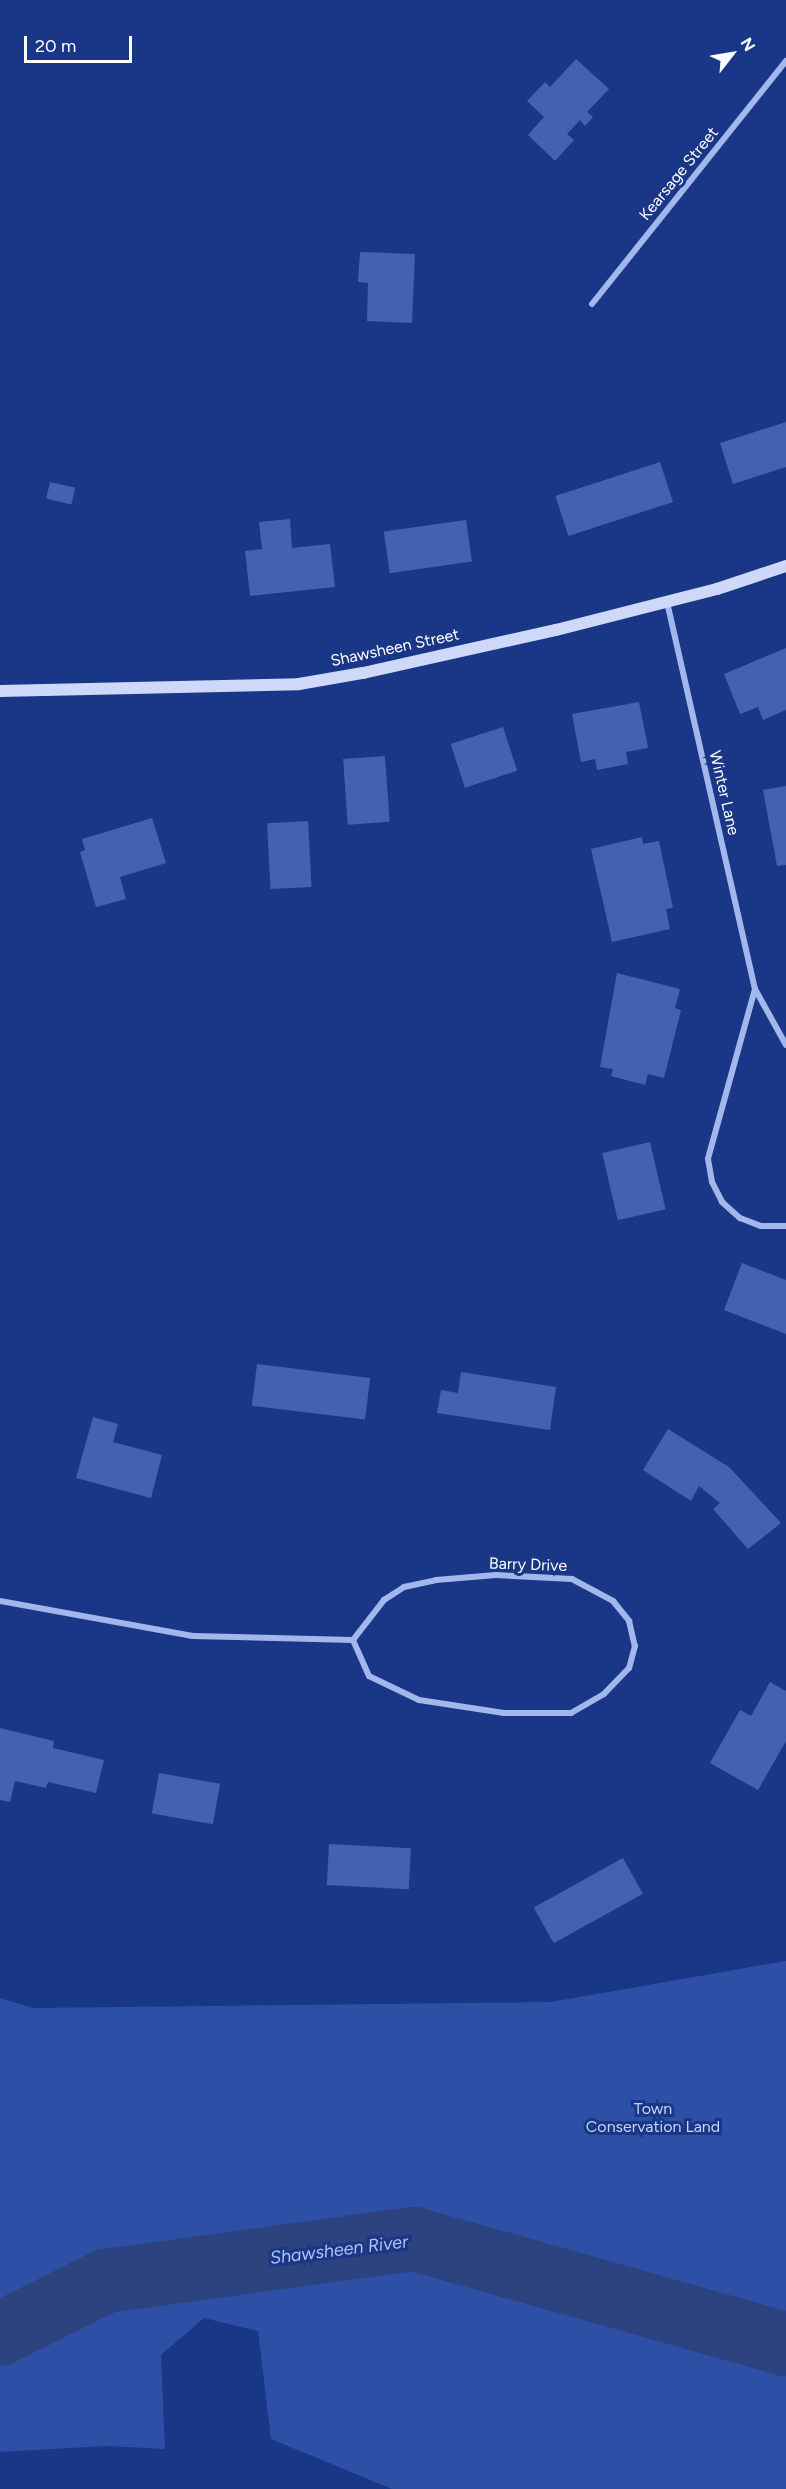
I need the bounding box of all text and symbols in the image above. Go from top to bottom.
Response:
scale bar [27,24,135,62]
north arrow [702,24,762,84]
text: N [737,34,759,55]
text: 20 m [35,35,76,57]
street label: Kearsage Street [636,123,722,225]
street label: Shawsheen Street [329,625,461,671]
street label: Winter Lane [705,749,743,837]
street label: Barry Drive [489,1554,567,1576]
park label: Town Conservation Land [586,2099,720,2137]
water label: Shawsheen River [269,2231,409,2269]

